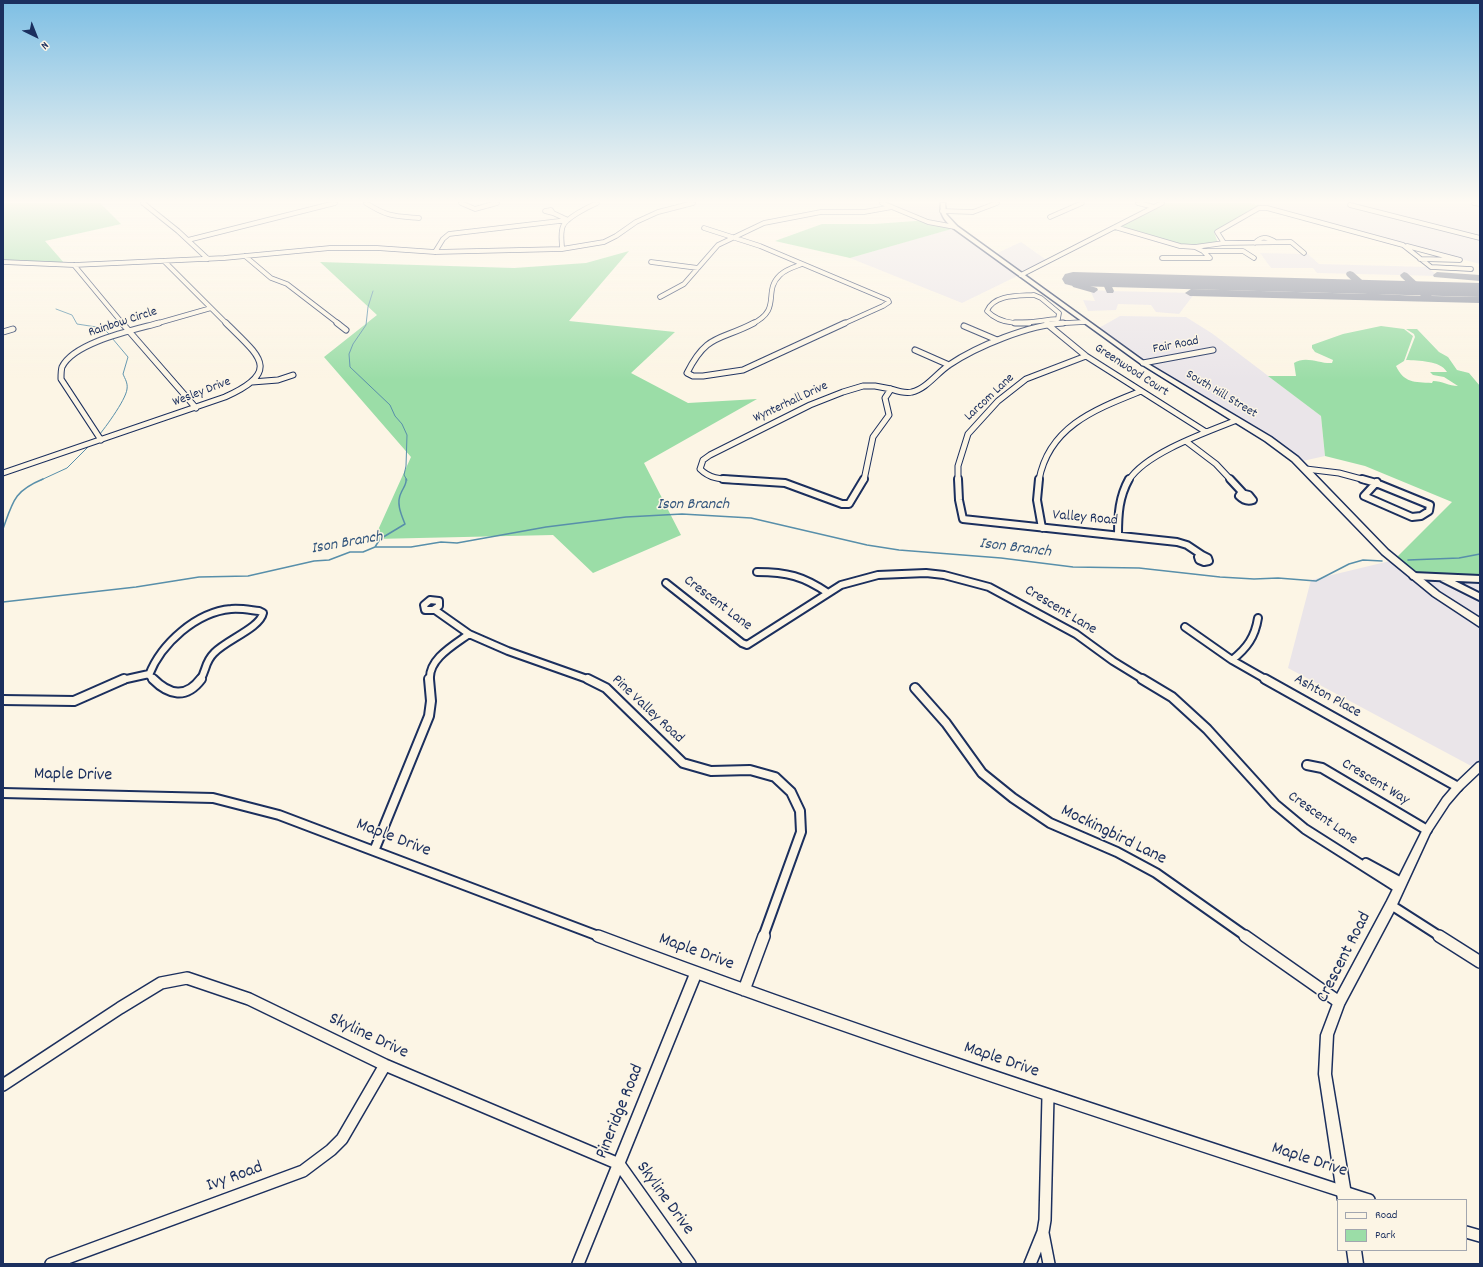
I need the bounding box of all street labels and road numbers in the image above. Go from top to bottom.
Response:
street label: Rainbow Circle [87,305,159,341]
street label: Fair Road [1152,334,1200,358]
street label: Greenwood Court [1091,341,1171,401]
street label: South Hill Street [1182,368,1260,422]
street label: Larcom Lane [962,371,1018,425]
street label: Wesley Drive [171,375,233,411]
street label: Wynterhall Drive [751,379,831,427]
street label: Valley Road [1052,507,1118,531]
street label: Crescent Lane [679,572,755,636]
street label: Crescent Lane [1021,582,1099,640]
street label: Ashton Place [1290,671,1364,723]
street label: Pine Valley Road [607,672,687,748]
street label: Crescent Way [1338,756,1412,810]
street label: Maple Drive [34,765,112,787]
street label: Crescent Lane [1284,788,1360,850]
street label: Mockingbird Lane [1057,801,1169,871]
street label: Maple Drive [353,815,433,863]
street label: Crescent Road [1313,909,1377,1007]
street label: Maple Drive [656,929,736,977]
street label: Skyline Drive [325,1009,411,1065]
street label: Maple Drive [960,1038,1042,1084]
street label: Pineridge Road [592,1062,650,1162]
street label: Maple Drive [1268,1139,1350,1183]
street label: Ivy Road [204,1158,266,1198]
street label: Skyline Drive [630,1158,698,1240]

